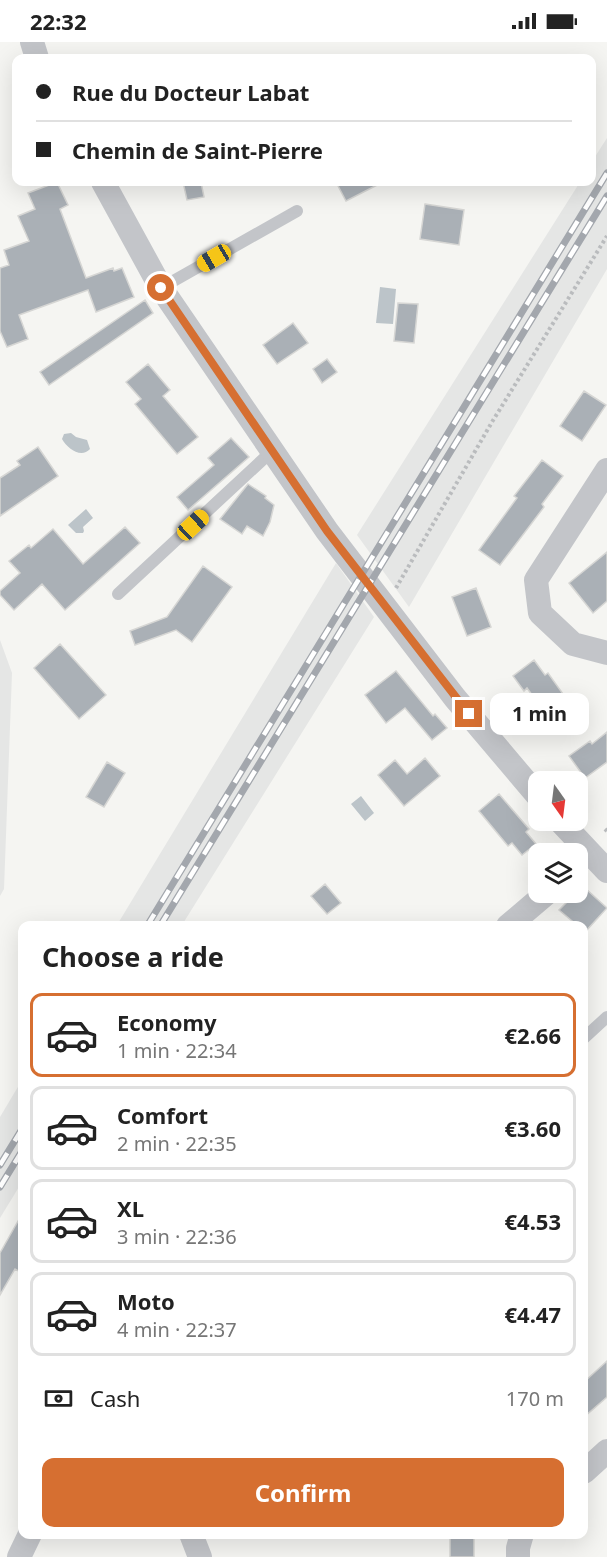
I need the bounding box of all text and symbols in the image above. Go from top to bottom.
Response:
text: 22:32 [30,6,87,36]
text: Rue du Docteur Labat [72,77,309,107]
text: Chemin de Saint-Pierre [72,135,323,165]
car [194,241,234,275]
route start [147,274,174,301]
car [174,506,212,544]
callout: 1 min [490,693,589,735]
route end [455,700,482,727]
text: 1 min [512,700,567,727]
north arrow [528,771,588,831]
map controls [528,771,588,903]
button: layers [528,843,588,903]
text: Choose a ride [42,938,224,975]
text: Economy [117,1007,216,1037]
icon: car [45,1008,99,1062]
text: €2.66 [504,1020,561,1050]
text: 1 min · 22:34 [117,1037,237,1064]
text: Comfort [117,1100,208,1130]
icon: car [45,1101,99,1155]
text: €3.60 [504,1113,561,1143]
text: 2 min · 22:35 [117,1130,237,1157]
text: XL [117,1193,144,1223]
icon: car [45,1194,99,1248]
text: €4.53 [504,1206,561,1236]
text: 3 min · 22:36 [117,1223,237,1250]
text: Moto [117,1286,175,1316]
icon: car [45,1287,99,1341]
text: €4.47 [504,1299,561,1329]
text: 4 min · 22:37 [117,1316,237,1343]
icon: cash [42,1382,75,1415]
text: Cash [90,1383,140,1413]
text: 170 m [506,1385,564,1412]
button: Confirm [42,1458,564,1527]

